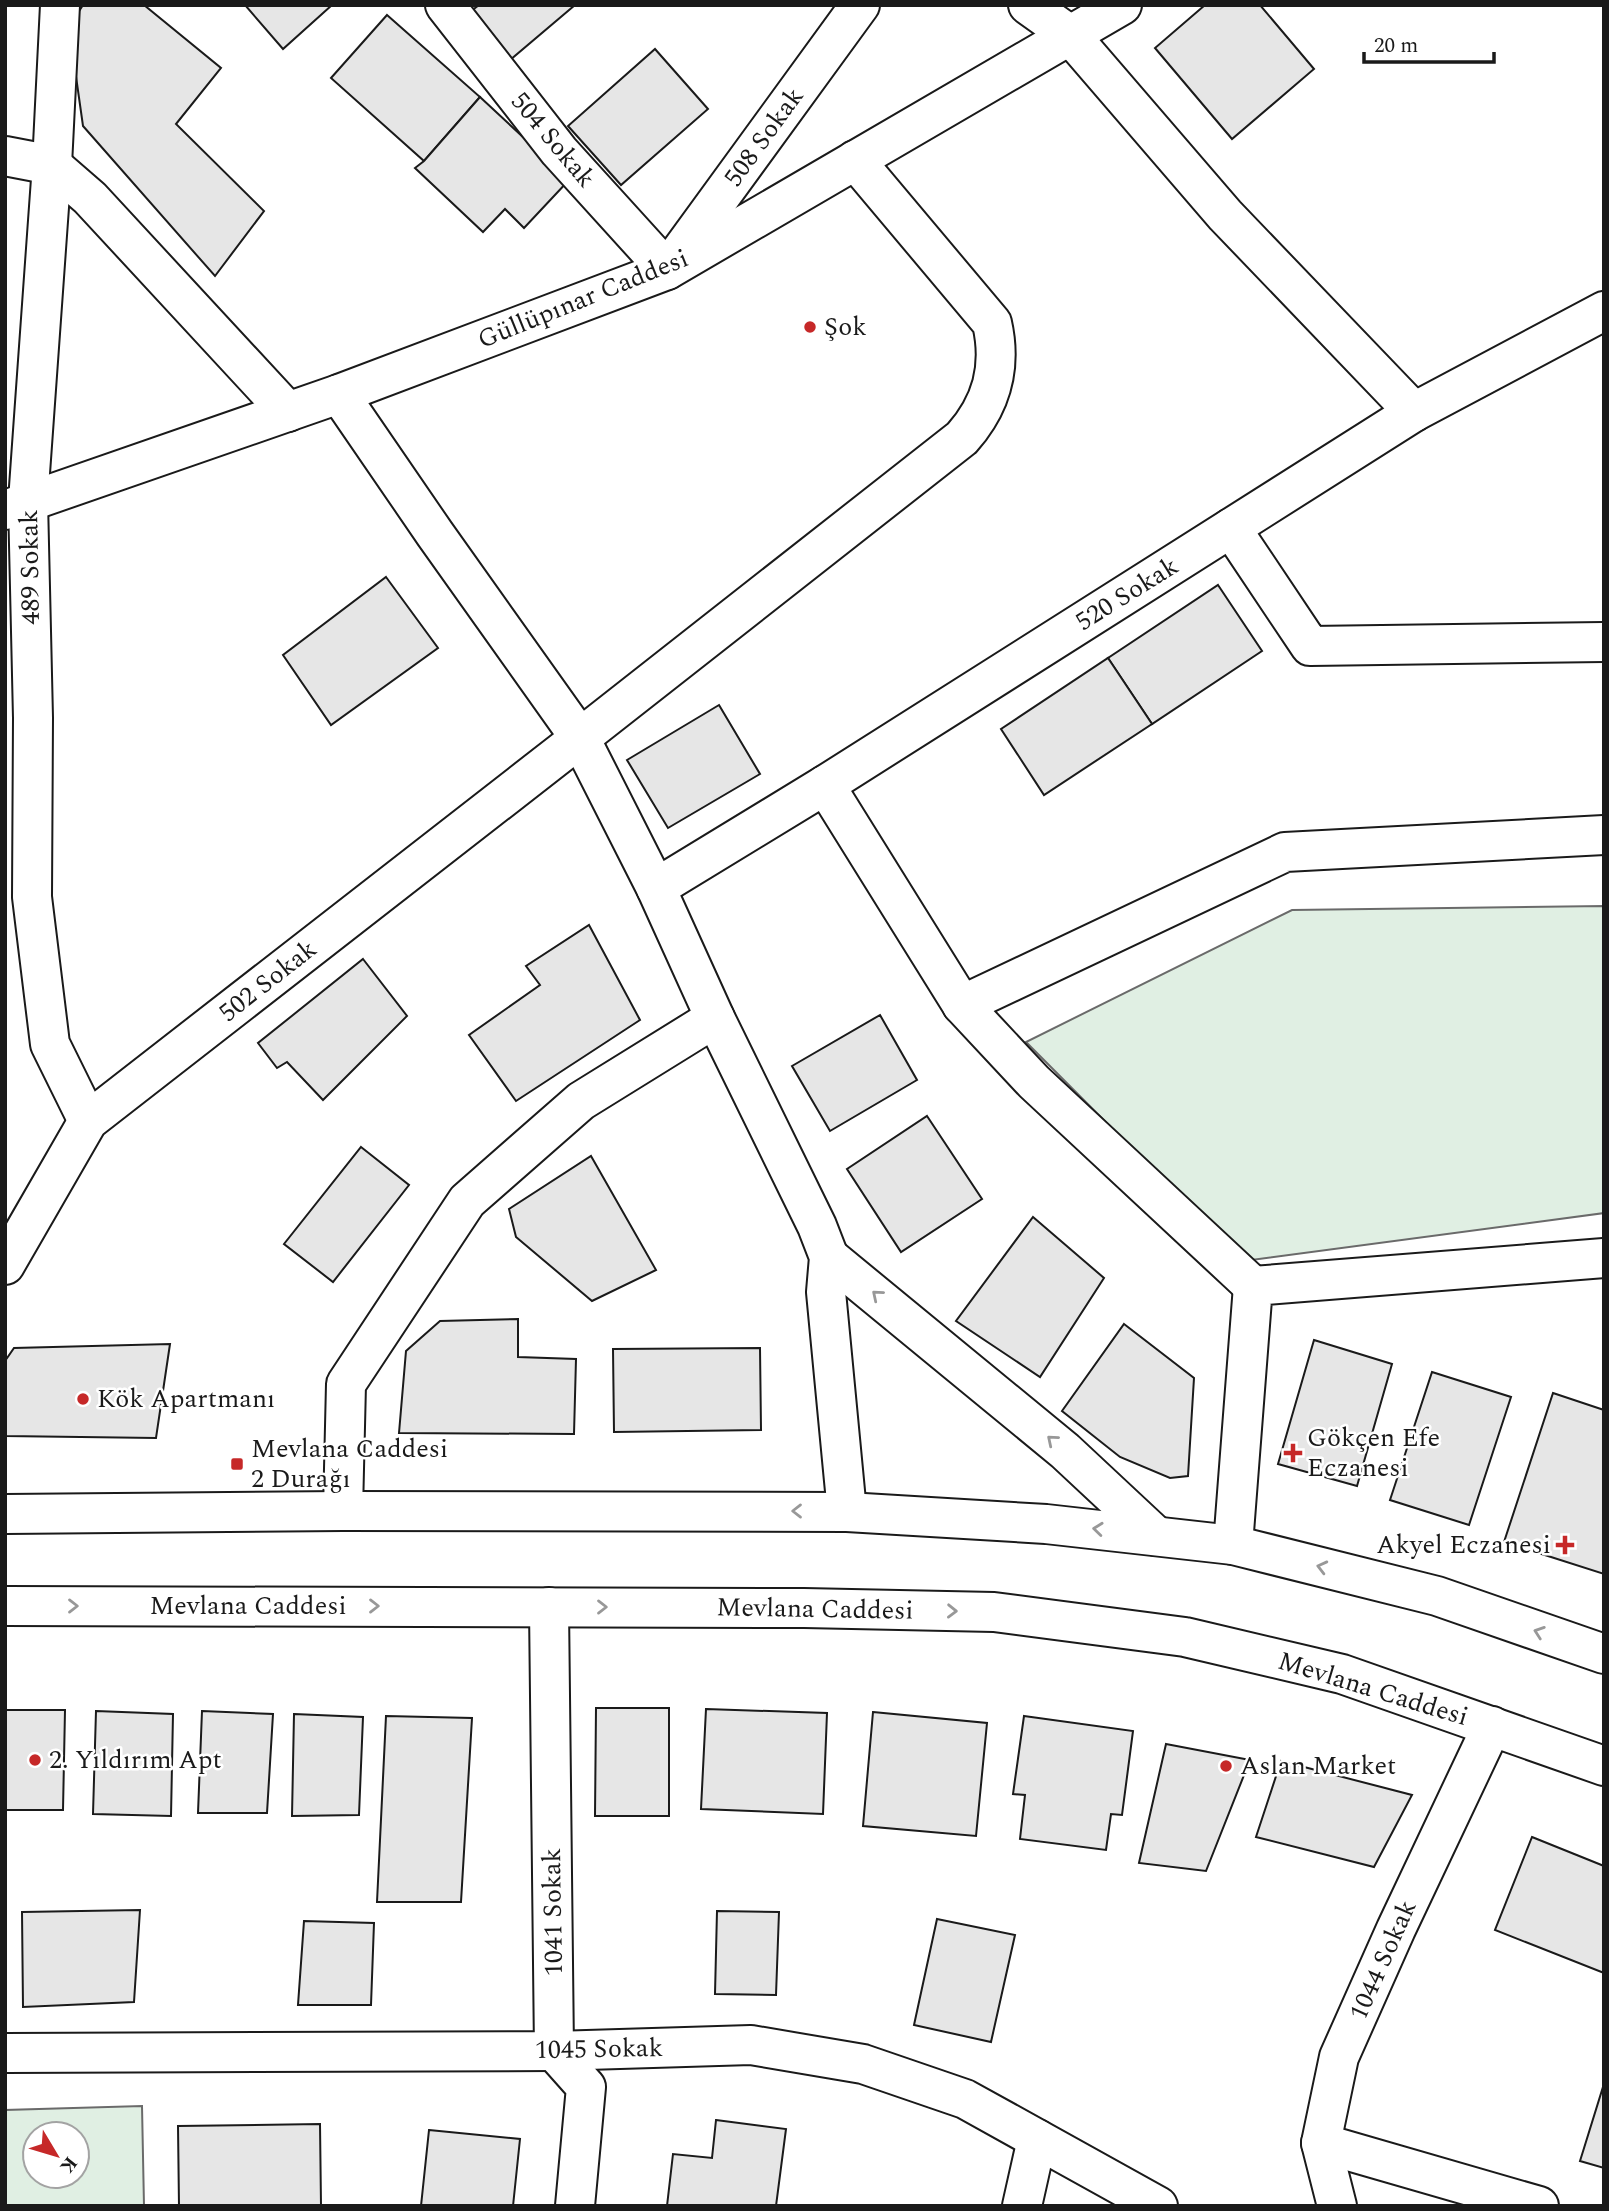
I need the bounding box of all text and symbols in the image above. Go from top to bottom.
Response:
scale bar [1364,21,1494,65]
text: 20 m [1374,30,1418,62]
street label: 508 Sokak [714,79,814,195]
street label: 504 Sokak [501,83,605,197]
street label: Güllüpınar Caddesi [471,238,695,360]
place label: Şok [824,307,867,347]
marker: Şok [802,319,818,335]
street label: 489 Sokak [9,509,51,625]
street label: 520 Sokak [1068,547,1186,641]
street label: 502 Sokak [210,930,326,1032]
one-way arrow [872,1291,885,1303]
place label: Kök Apartmanı [97,1379,275,1419]
marker: Kök Apartmanı [75,1391,91,1407]
place label: Gökçen Efe Eczanesi [1307,1418,1440,1488]
place label: Mevlana Caddesi 2 Durağı [251,1429,448,1499]
one-way arrow [1047,1436,1060,1448]
marker: Gökçen Efe Eczanesi [1285,1445,1301,1461]
marker: Mevlana Caddesi 2 Durağı [229,1456,245,1472]
one-way arrow [792,1503,802,1519]
one-way arrow [1092,1522,1103,1537]
place label: Akyel Eczanesi [1376,1525,1551,1565]
marker: Akyel Eczanesi [1557,1537,1573,1553]
one-way arrow [1316,1561,1328,1575]
street label: Mevlana Caddesi [149,1586,347,1626]
street label: Mevlana Caddesi [716,1587,914,1631]
one-way arrow [69,1598,79,1614]
one-way arrow [370,1598,380,1614]
one-way arrow [597,1599,608,1615]
one-way arrow [947,1603,958,1619]
one-way arrow [1534,1626,1546,1640]
street label: Mevlana Caddesi [1273,1641,1473,1737]
place label: 2. Yıldırım Apt [49,1740,222,1780]
place label: Aslan Market [1240,1746,1396,1786]
marker: 2. Yıldırım Apt [27,1752,43,1768]
marker: Aslan Market [1218,1758,1234,1774]
street label: 1041 Sokak [532,1848,574,1976]
street label: 1044 Sokak [1339,1893,1427,2027]
street label: 1045 Sokak [535,2028,663,2070]
north arrow [21,2120,91,2190]
text: K [52,2150,84,2179]

